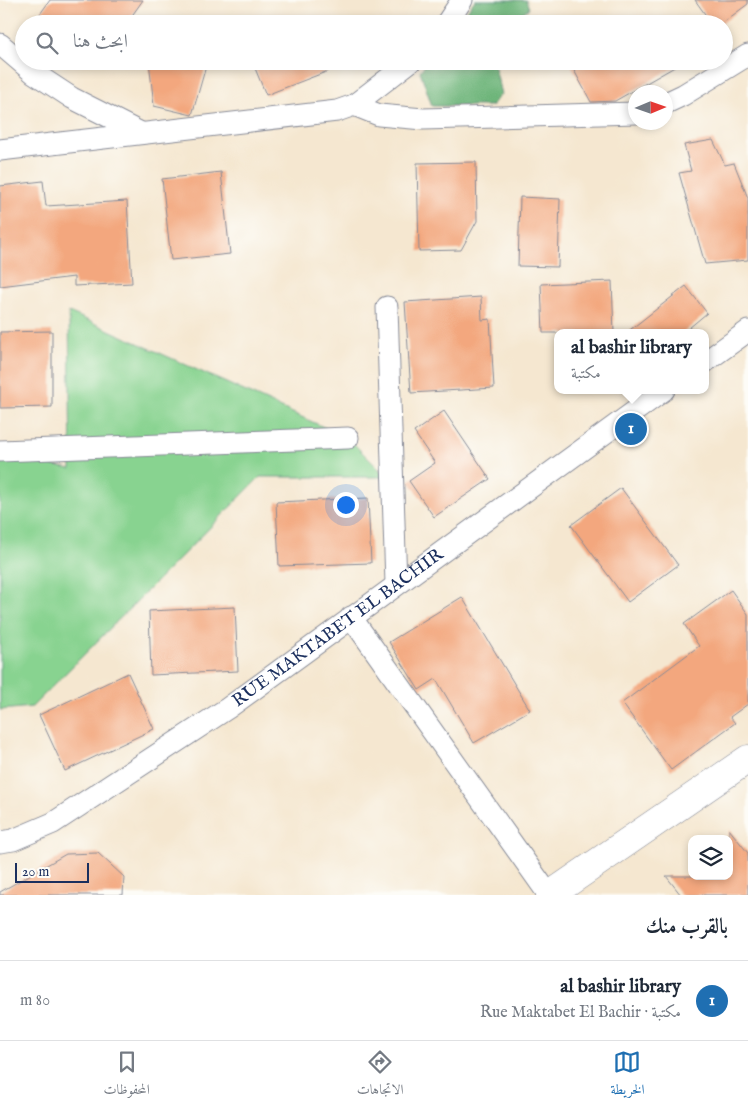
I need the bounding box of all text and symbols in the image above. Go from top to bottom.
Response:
search box [15,15,733,70]
icon: search [33,29,61,57]
text: ابحث هنا [73,30,128,54]
north arrow [628,85,673,130]
popup [554,329,709,394]
text: al bashir library [571,336,692,360]
text: مكتبة [571,364,601,384]
pin: 1 [615,410,647,448]
your location [333,492,359,518]
street label: RUE MAKTABET EL BACHIR [228,542,449,713]
map controls [688,835,733,880]
button: layers [688,835,733,880]
scale bar [15,860,89,883]
text: 20 m [22,863,49,881]
text: بالقرب منك [646,914,728,941]
text: al bashir library [560,975,681,999]
text: 80 m [20,991,50,1011]
text: 1 [709,991,715,1011]
text: مكتبة · Rue Maktabet El Bachir [480,1003,681,1023]
tab: المحفوظات [104,1048,150,1103]
tab: الاتجاهات [357,1048,403,1103]
tab: الخريطة [610,1048,645,1103]

